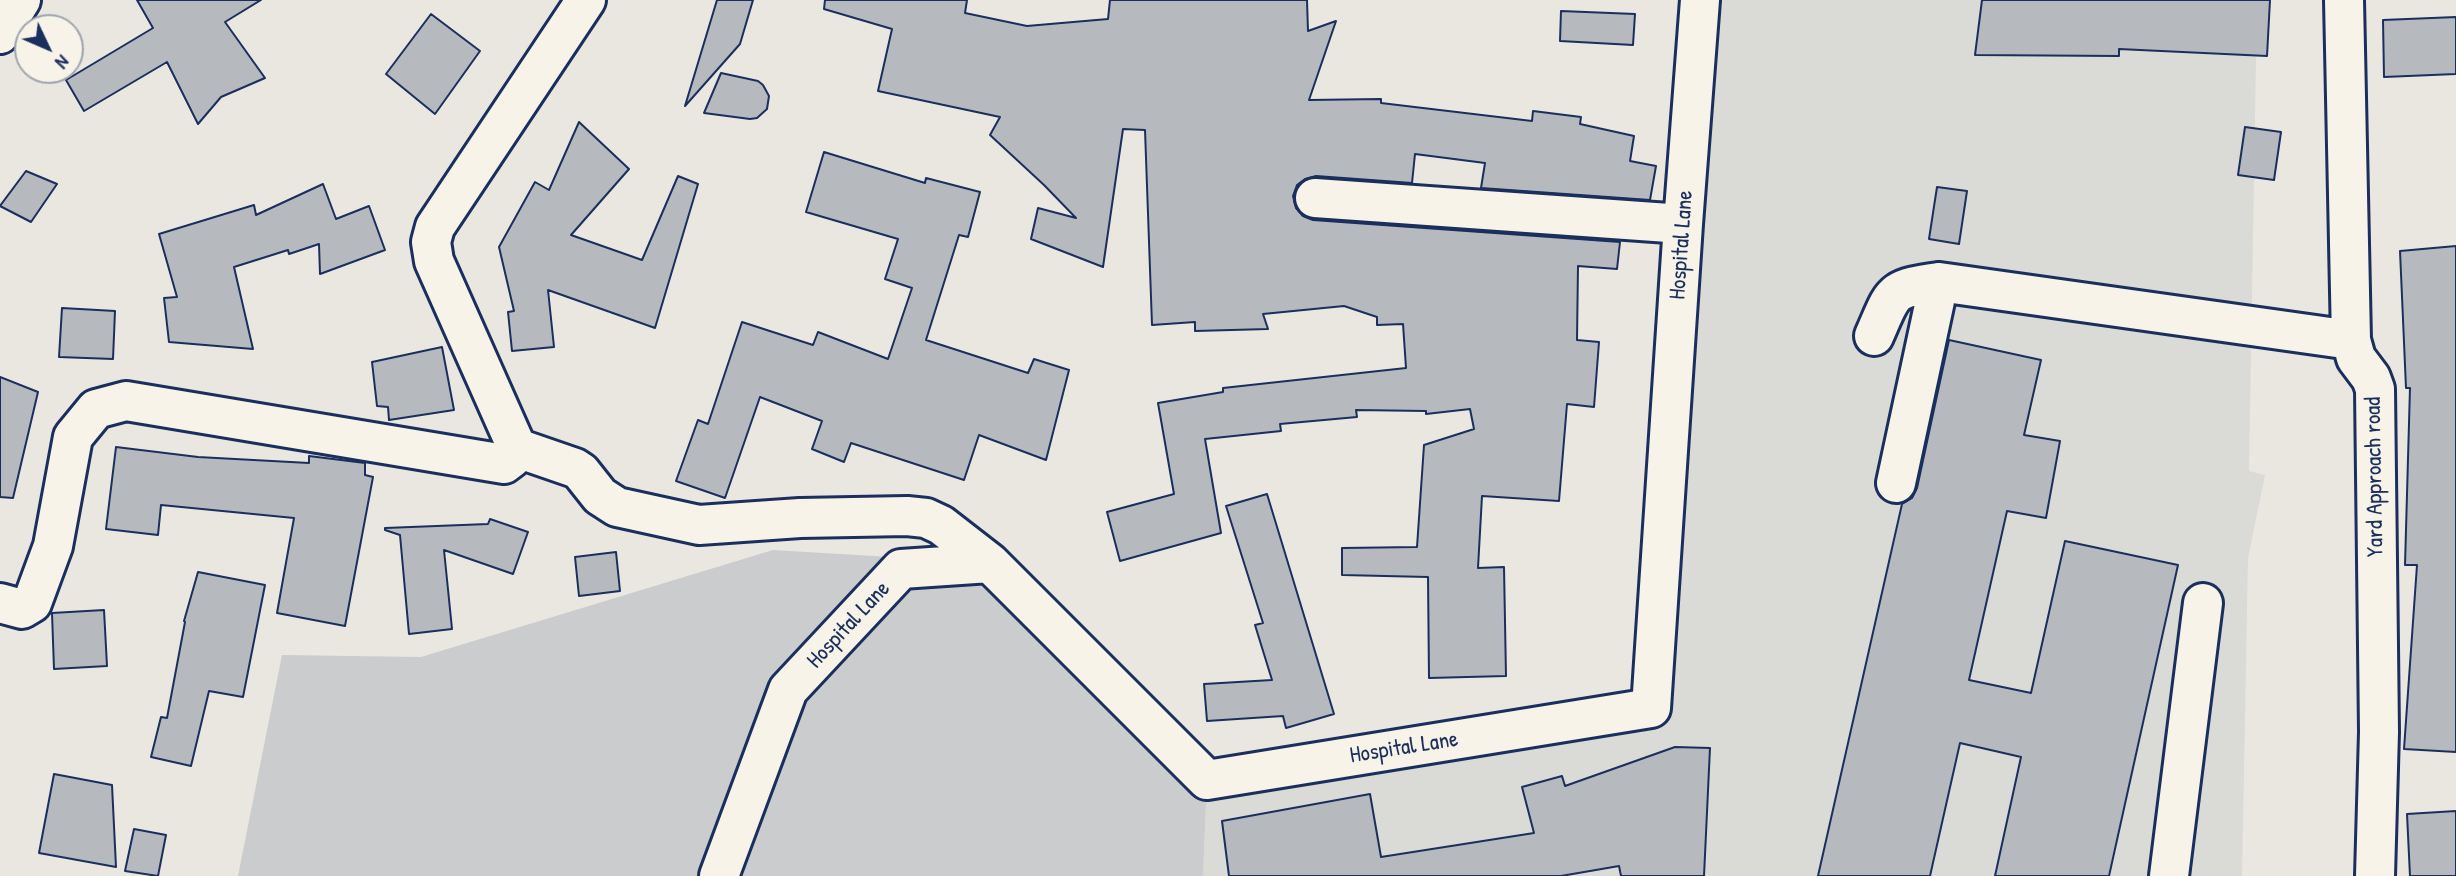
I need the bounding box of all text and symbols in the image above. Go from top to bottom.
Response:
north arrow [14,14,84,84]
text: N [50,50,76,75]
street label: Hospital Lane [1664,189,1700,301]
street label: Yard Approach road [2360,397,2390,557]
street label: Hospital Lane [802,576,896,674]
street label: Hospital Lane [1348,726,1460,770]

